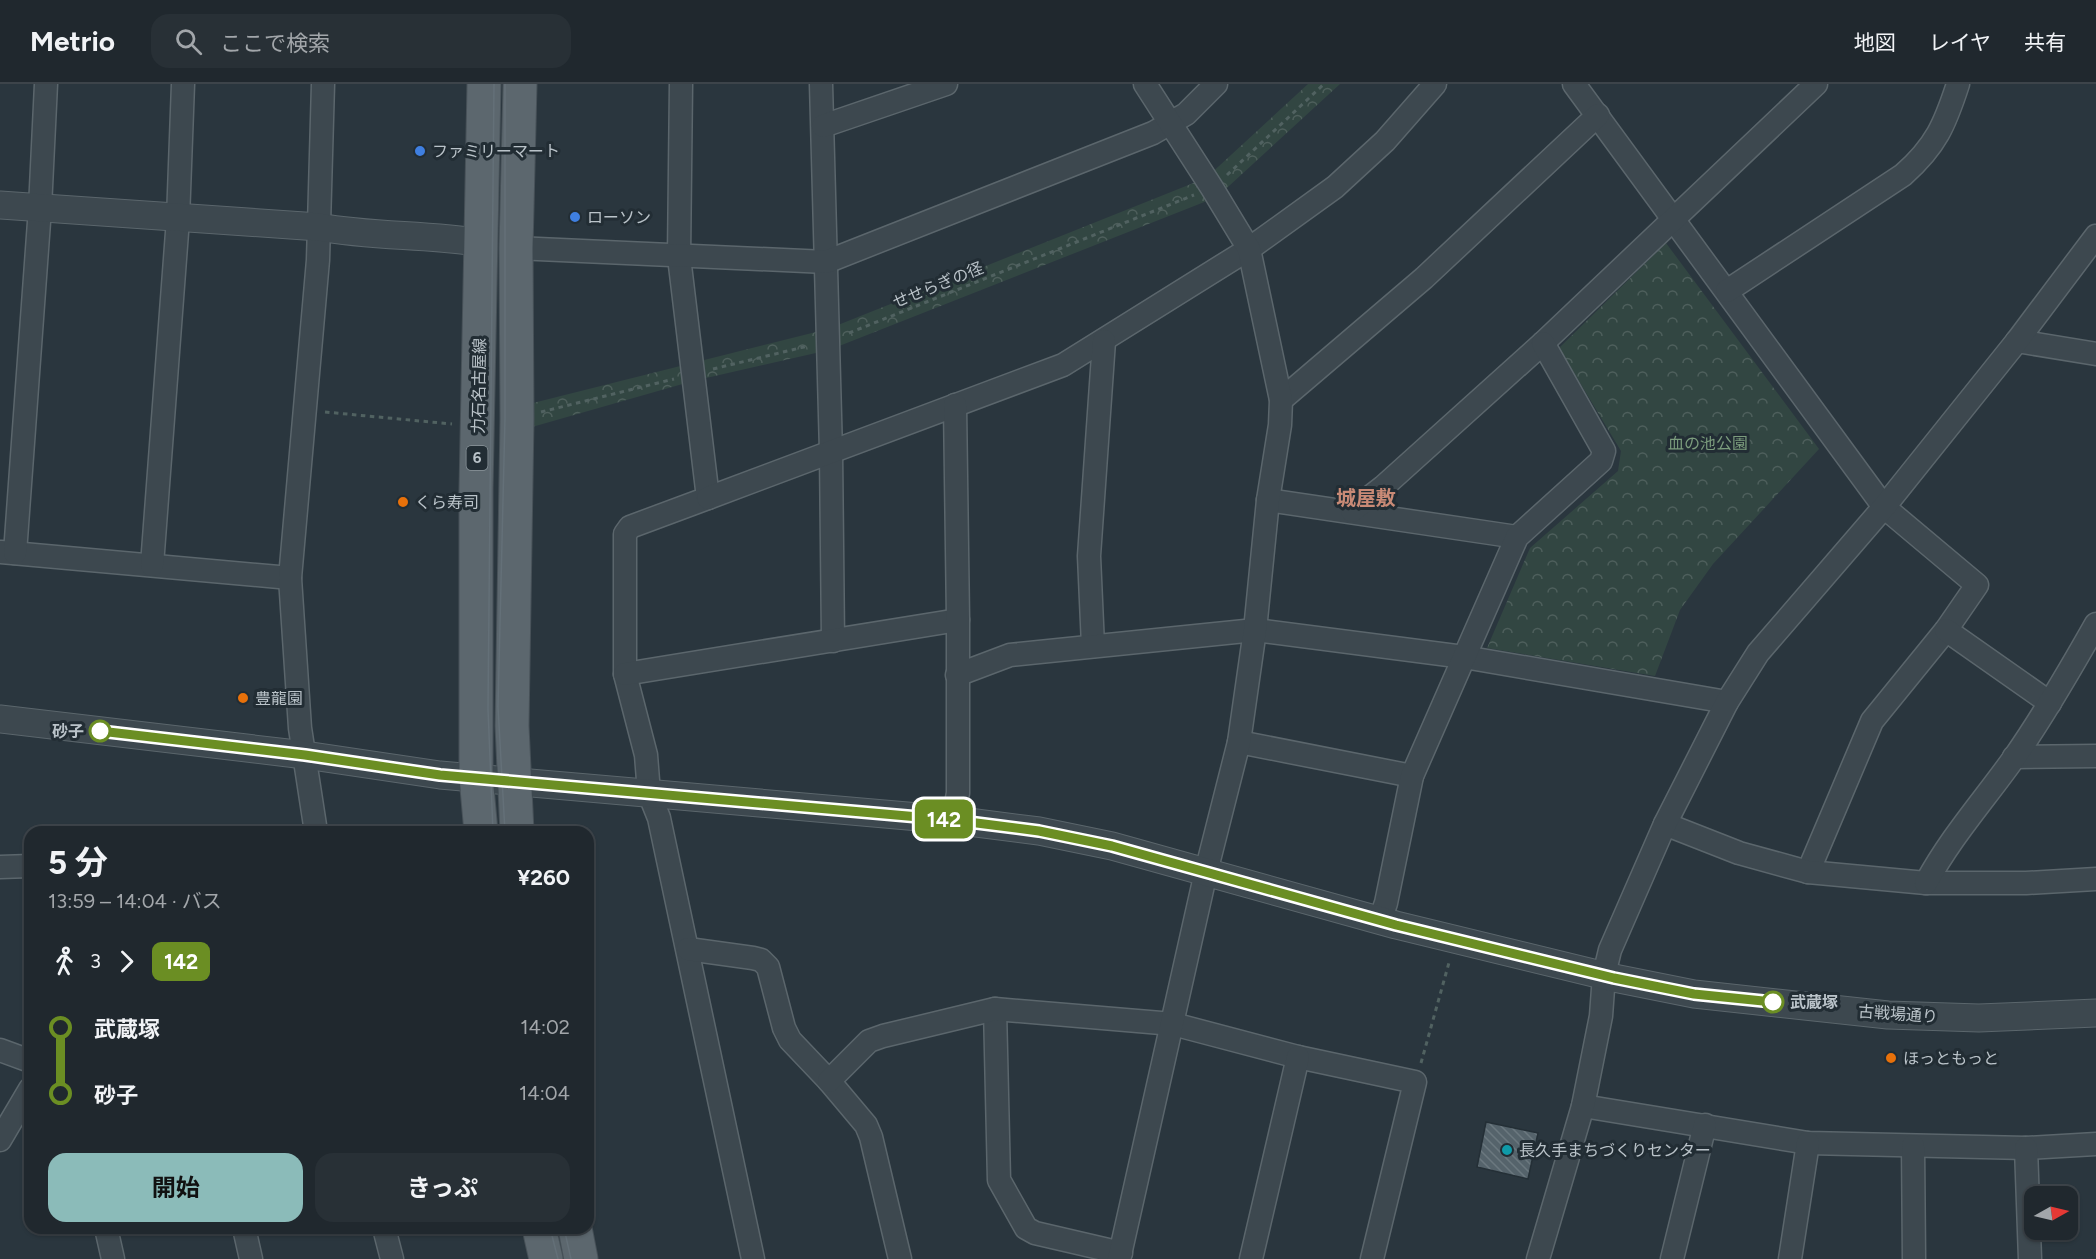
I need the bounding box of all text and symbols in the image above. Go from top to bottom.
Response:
search box [151,14,571,68]
text: Metrio [30,24,115,58]
icon: search [172,25,205,58]
text: ここで検索 [220,30,330,57]
text: 地図 [1854,30,1896,55]
text: レイヤ [1929,30,1991,55]
text: 共有 [2024,30,2066,55]
place label: ファミリーマート [432,142,560,161]
marker: ファミリーマート [413,144,427,158]
place label: ローソン [587,208,651,227]
marker: ローソン [568,210,582,224]
street label: せせらぎの径 [890,258,986,312]
street label: 力石名古屋線 [469,338,489,434]
park label: 血の池公園 [1668,434,1748,453]
road number: 6 [466,446,488,470]
district label: 城屋敷 [1336,486,1396,510]
place label: くら寿司 [415,493,479,512]
marker: くら寿司 [396,495,410,509]
place label: 豊龍園 [255,689,303,708]
marker: 豊龍園 [236,691,250,705]
marker: 砂子 [89,720,111,742]
place label: 砂子 [52,722,84,741]
line badge: 142 [910,800,978,838]
text: 142 [927,807,961,832]
text: 5 分 [48,843,108,882]
text: ¥260 [517,864,570,891]
text: 13:59 – 14:04 · バス [48,889,222,913]
icon: walk [48,945,81,978]
icon: forward [110,945,143,978]
text: 3 [90,949,101,973]
text: 142 [164,949,198,974]
marker: 武蔵塚 [1762,991,1784,1013]
place label: 武蔵塚 [1790,993,1838,1012]
street label: 古戦場通り [1857,1002,1939,1026]
text: 14:02 [520,1015,570,1039]
text: 武蔵塚 [94,1016,160,1043]
place label: ほっともっと [1903,1049,1999,1068]
marker: ほっともっと [1884,1051,1898,1065]
text: 14:04 [519,1081,570,1105]
text: 砂子 [94,1082,138,1109]
place label: 長久手まちづくりセンター [1519,1141,1711,1160]
marker: 長久手まちづくりセンター [1500,1143,1514,1157]
button: 開始 [48,1153,303,1222]
button: きっぷ [315,1153,570,1222]
north arrow [2024,1186,2078,1240]
map controls [2024,1186,2078,1240]

